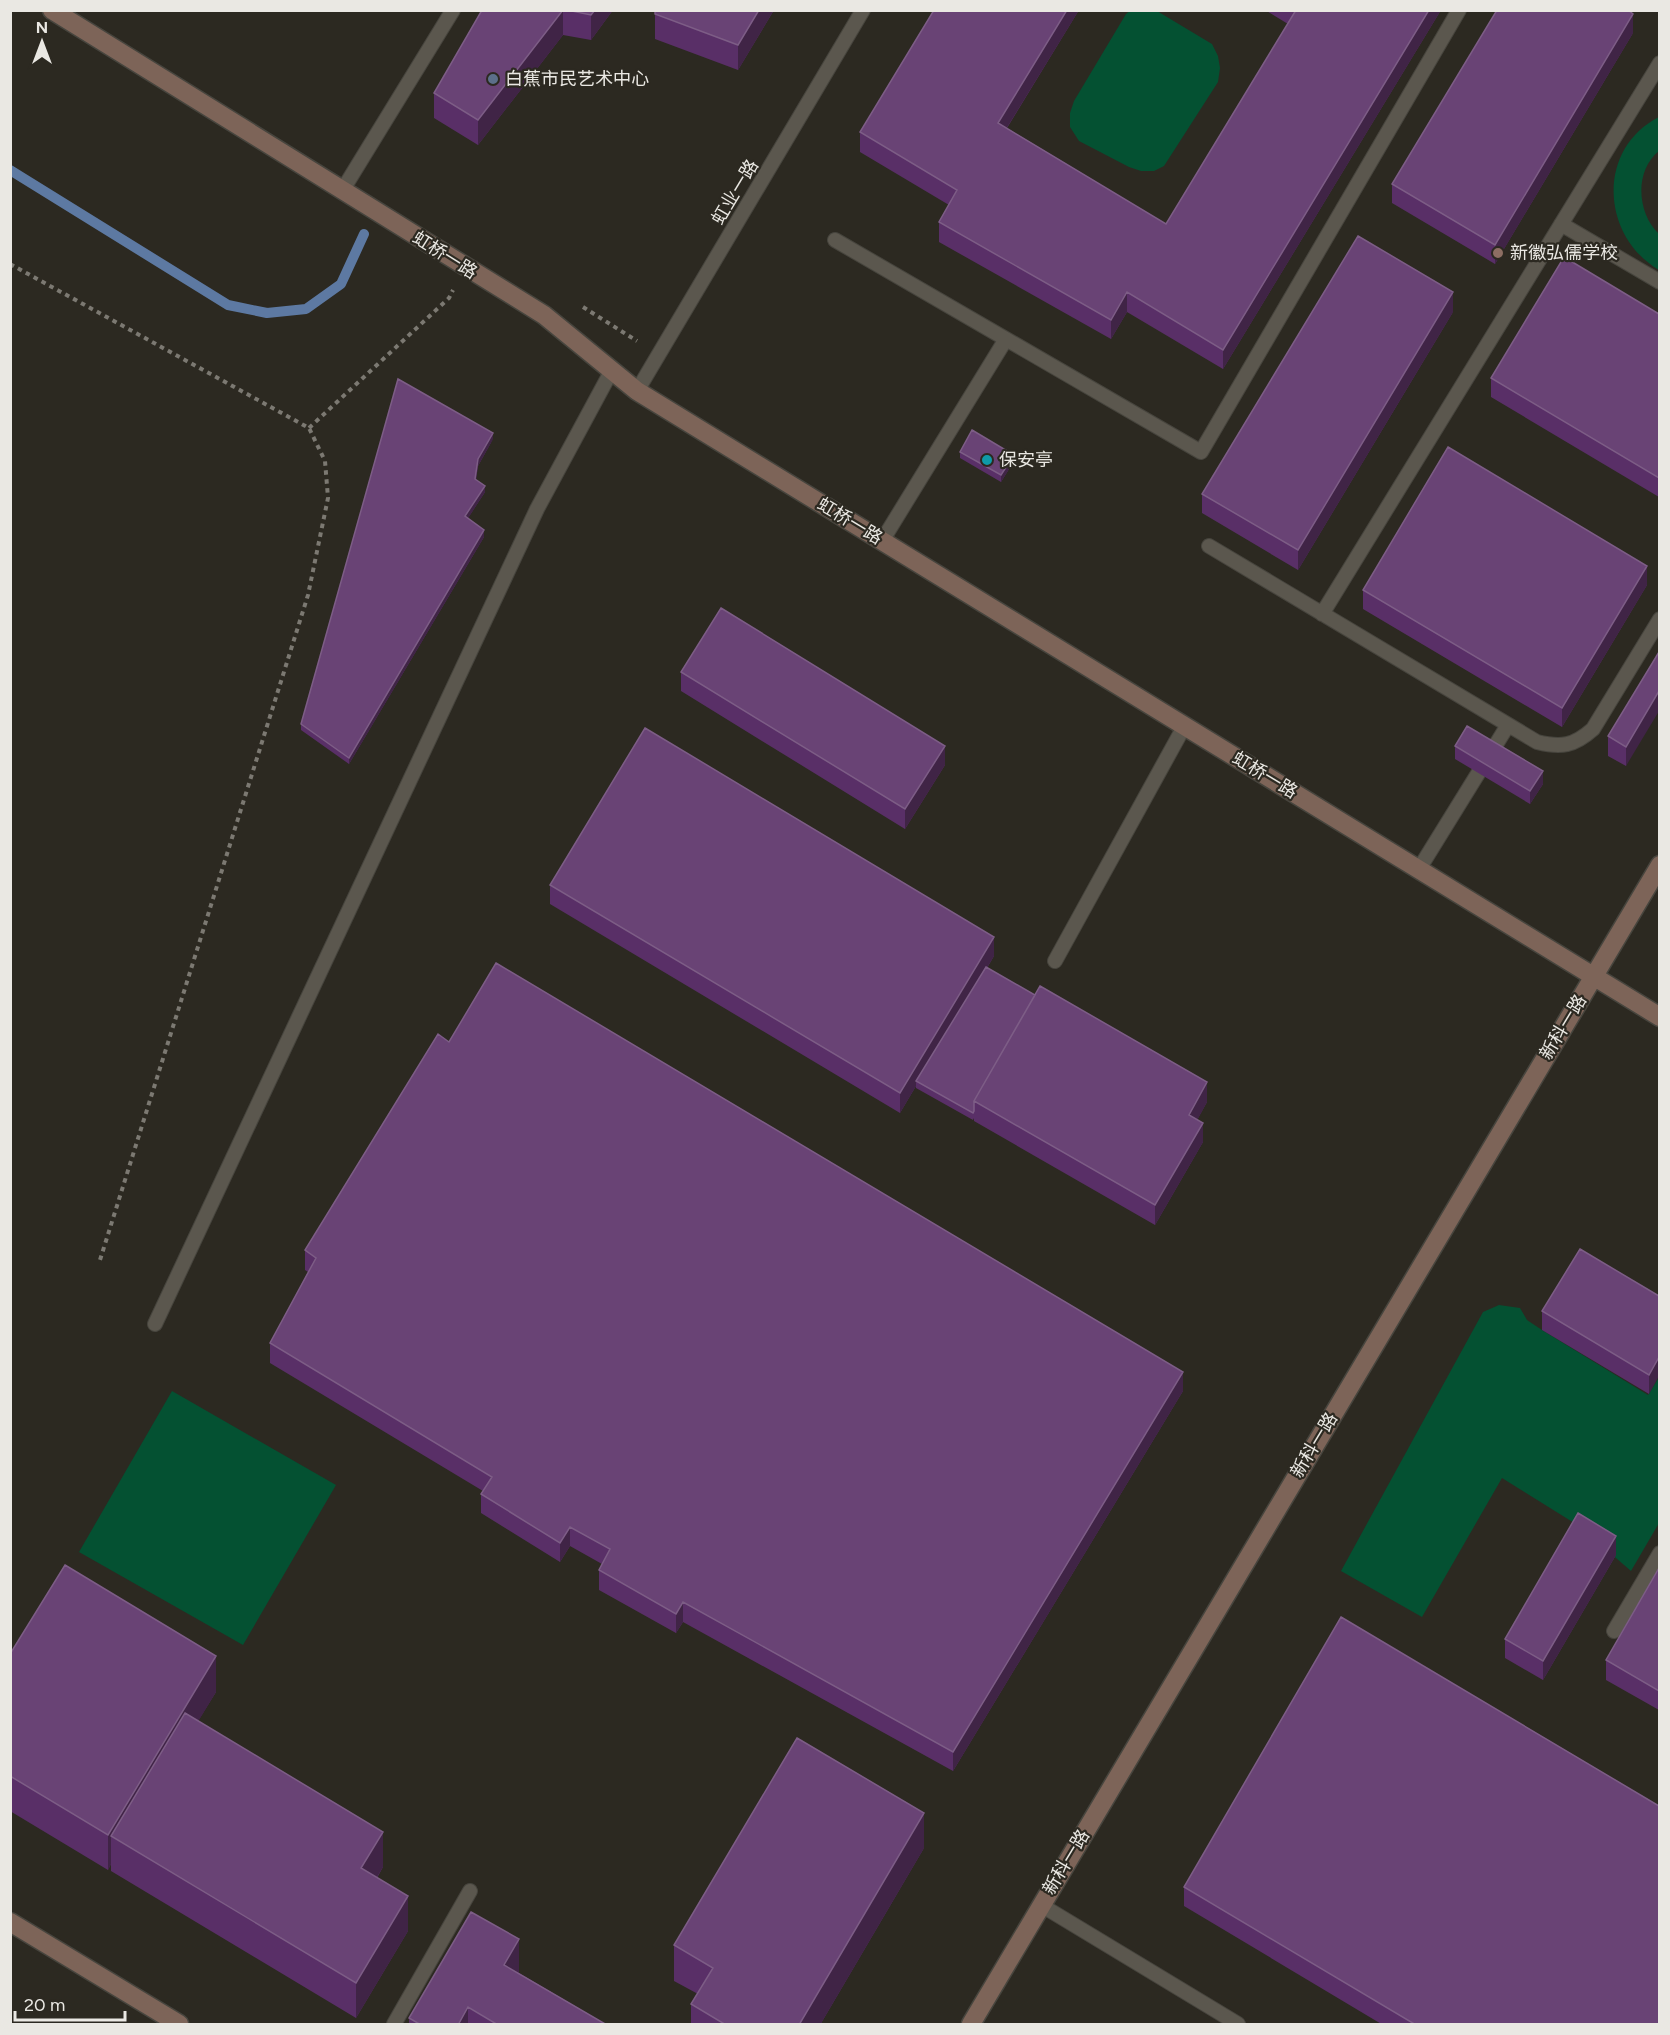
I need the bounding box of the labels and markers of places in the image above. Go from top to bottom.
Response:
place label: 白蕉市民艺术中心 [505,68,649,90]
marker: 白蕉市民艺术中心 [486,72,500,86]
place label: 新徽弘儒学校 [1510,242,1618,264]
marker: 新徽弘儒学校 [1491,246,1505,260]
place label: 保安亭 [999,449,1053,471]
marker: 保安亭 [980,453,994,467]

